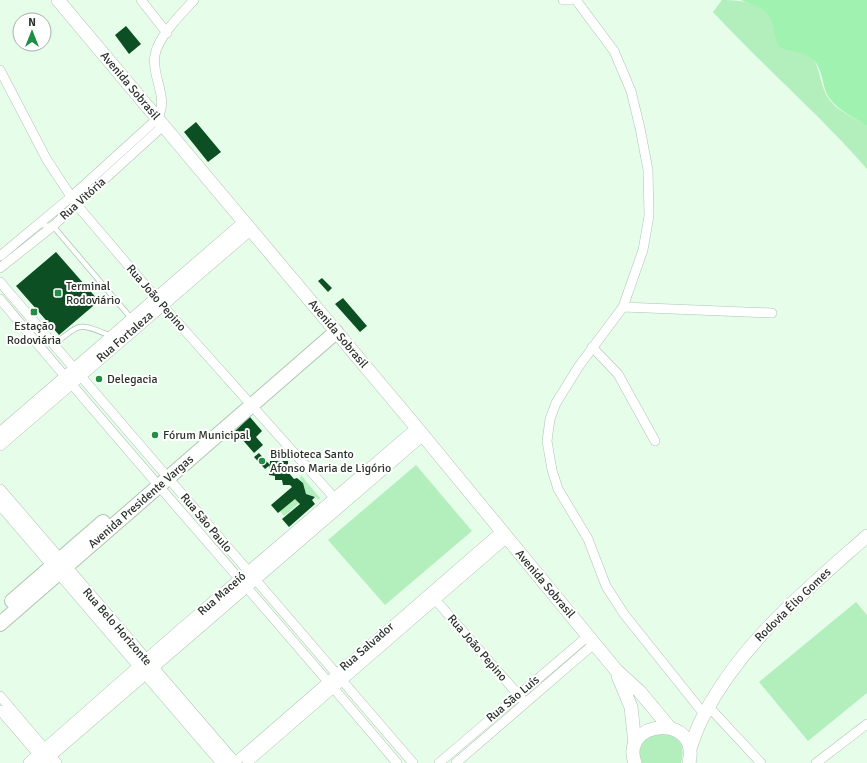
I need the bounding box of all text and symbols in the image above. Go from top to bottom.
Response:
north arrow [12,12,52,52]
text: N [28,16,36,29]
street label: Avenida Sobrasil [97,49,163,124]
street label: Rua Vitória [57,174,109,224]
street label: Rua João Pepino [123,262,189,334]
place label: Terminal Rodoviário [66,279,121,308]
marker: Terminal Rodoviário [53,288,63,298]
street label: Avenida Sobrasil [305,297,371,372]
marker: Estação Rodoviária [29,307,39,317]
street label: Rua Fortaleza [94,308,156,366]
place label: Estação Rodoviária [7,319,61,348]
place label: Delegacia [107,372,158,387]
marker: Delegacia [94,374,104,384]
place label: Fórum Municipal [163,428,250,443]
marker: Fórum Municipal [150,430,160,440]
place label: Biblioteca Santo Afonso Maria de Ligório [270,447,391,476]
street label: Avenida Presidente Vargas [85,452,197,552]
marker: Biblioteca Santo Afonso Maria de Ligório [257,456,267,466]
street label: Rua São Paulo [177,490,235,556]
street label: Avenida Sobrasil [512,547,578,622]
street label: Rodovia Élio Gomes [752,565,834,645]
street label: Rua Maceió [195,569,249,619]
street label: Rua Belo Horizonte [79,585,155,669]
street label: Rua João Pepino [444,612,510,684]
street label: Rua Salvador [337,619,398,675]
street label: Rua São Luís [483,672,543,726]

